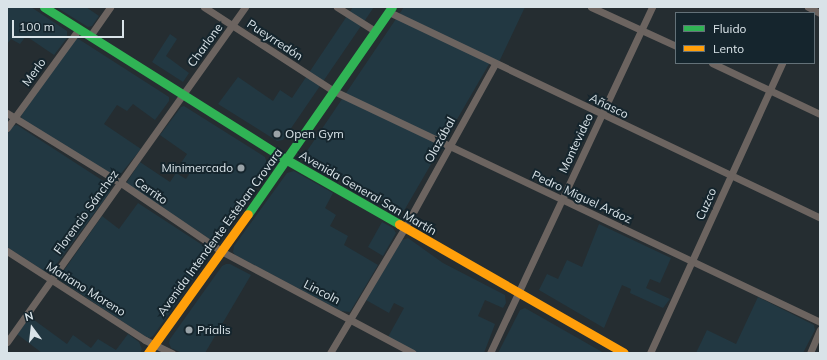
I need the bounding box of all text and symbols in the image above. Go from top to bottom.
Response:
scale bar [14,12,126,38]
legend [675,12,815,64]
street label: Pueyrredón [244,17,306,63]
text: 100 m [19,19,54,34]
street label: Charlone [184,21,226,69]
text: Fluido [713,21,746,36]
text: Lento [713,41,744,56]
street label: Merlo [19,55,49,89]
street label: Añasco [587,90,631,122]
street label: Montevideo [556,111,596,175]
street label: Olazábal [422,115,458,165]
place label: Open Gym [285,127,344,141]
marker: Open Gym [272,129,282,139]
street label: Avenida Intendente Esteban Crovara [154,145,286,319]
street label: Avenida General San Martín [297,148,439,238]
place label: Minimercado [161,161,233,175]
marker: Minimercado [236,163,246,173]
street label: Florencio Sánchez [51,167,121,257]
street label: Pedro Miguel Aráoz [530,167,634,227]
street label: Cerrito [132,175,170,207]
street label: Cuzco [693,186,719,222]
street label: Mariano Moreno [44,259,128,319]
street label: Lincoln [301,277,343,307]
north arrow [12,308,52,348]
text: N [23,309,35,324]
place label: Prialis [197,323,231,337]
marker: Prialis [184,325,194,335]

